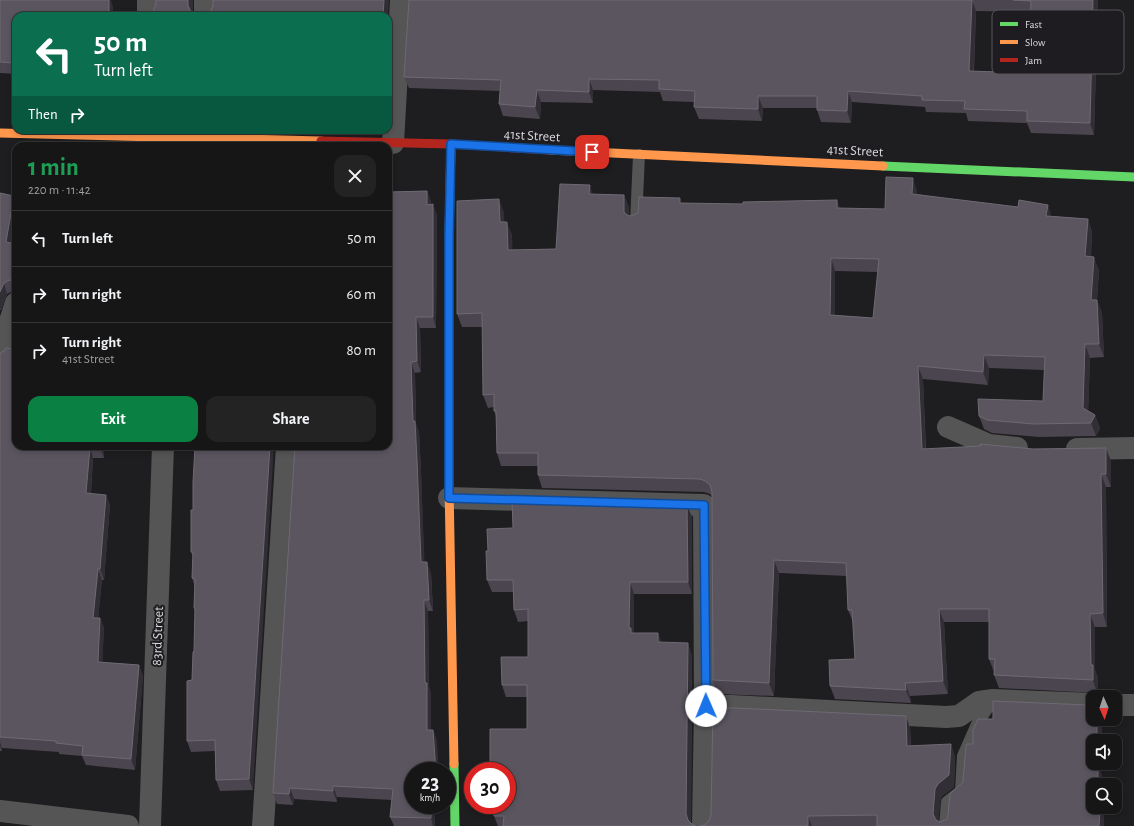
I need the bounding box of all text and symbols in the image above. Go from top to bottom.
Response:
legend [992,10,1124,74]
text: Fast [1025,19,1043,30]
icon: left [28,28,80,80]
text: 50 m [94,29,148,57]
text: Slow [1025,37,1046,48]
text: Jam [1025,55,1042,66]
text: Turn left [94,62,153,80]
icon: right [66,104,88,126]
text: Then [28,107,58,122]
street label: 41st Street [503,128,561,144]
pin [575,135,609,169]
icon: arrive [581,141,603,163]
street label: 41st Street [826,143,884,159]
button: close [334,155,376,197]
text: 1 min [28,156,79,180]
text: 220 m · 11:42 [28,184,91,197]
icon: left [28,228,50,250]
text: Turn left [62,231,113,246]
text: 50 m [347,231,376,246]
icon: right [28,284,50,306]
text: Turn right [62,287,121,302]
text: 60 m [347,287,376,302]
text: Turn right [62,335,121,350]
icon: right [28,340,50,362]
text: 80 m [346,343,376,358]
text: 41st Street [62,353,114,366]
button: Exit [28,396,198,442]
button: Share [206,396,376,442]
street label: 83rd Street [150,606,166,666]
position arrow [685,685,727,727]
north arrow [1086,690,1122,726]
map controls [1086,690,1122,814]
button: sound [1086,734,1122,770]
speed limit sign: 30 [464,762,516,814]
text: 23 [421,773,439,793]
button: search [1086,778,1122,814]
text: km/h [420,793,440,803]

